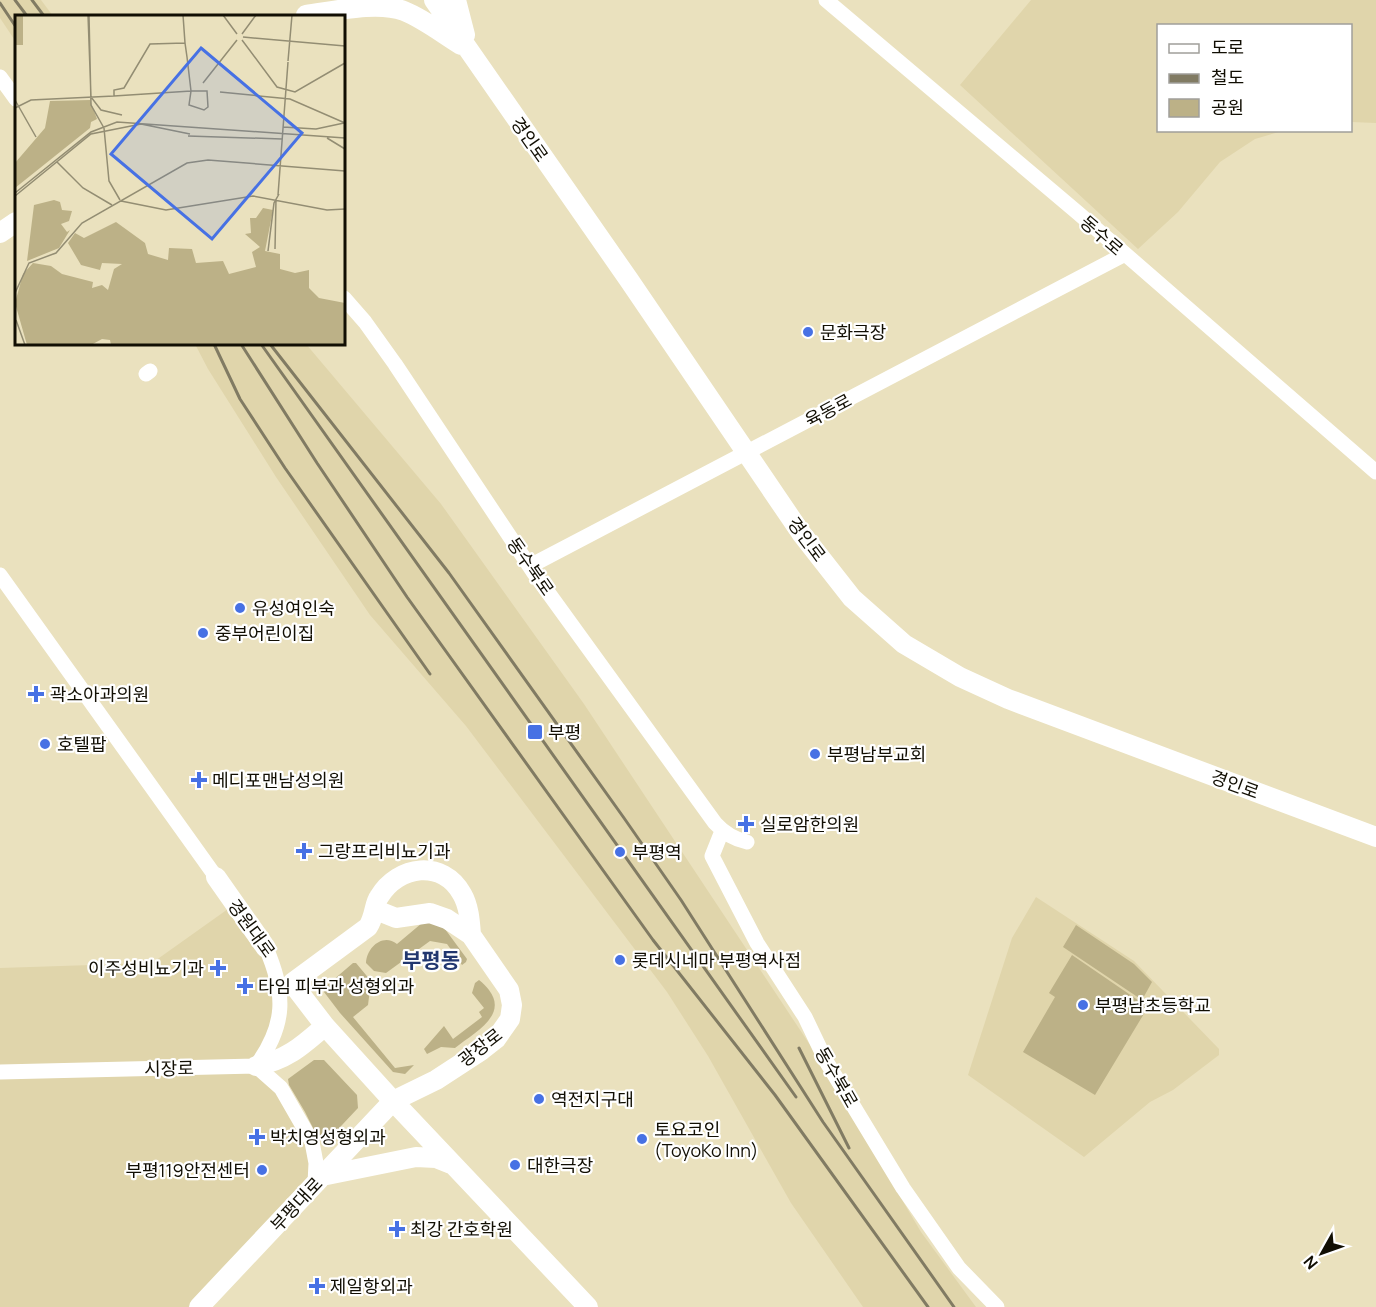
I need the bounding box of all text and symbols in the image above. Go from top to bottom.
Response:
inset map [15,15,345,345]
legend [1157,24,1352,132]
text: 도로 [1211,35,1244,59]
text: 철도 [1211,65,1244,89]
text: 공원 [1211,95,1244,119]
street label: 경인로 [506,112,554,166]
street label: 동수로 [1075,210,1129,260]
place label: 문화극장 [820,320,886,344]
marker: 문화극장 [801,325,815,339]
street label: 육동로 [800,388,856,432]
street label: 경인로 [782,512,832,566]
street label: 동수북로 [502,532,560,600]
place label: 유성여인숙 [252,596,335,620]
marker: 유성여인숙 [233,601,247,615]
place label: 중부어린이집 [215,621,314,645]
marker: 중부어린이집 [196,626,210,640]
place label: 곽소아과의원 [50,682,149,706]
marker: 곽소아과의원 [27,685,45,703]
place label: 부평 [548,720,581,744]
marker: 부평 [526,723,544,741]
place label: 호텔팝 [57,732,107,756]
marker: 호텔팝 [38,737,52,751]
place label: 부평남부교회 [827,742,926,766]
marker: 부평남부교회 [808,747,822,761]
street label: 경인로 [1208,764,1262,804]
place label: 메디포맨남성의원 [212,768,344,792]
marker: 메디포맨남성의원 [190,771,208,789]
place label: 실로암한의원 [760,812,859,836]
marker: 실로암한의원 [737,815,755,833]
place label: 그랑프리비뇨기과 [318,839,451,863]
place label: 부평역 [632,840,682,864]
marker: 그랑프리비뇨기과 [295,842,313,860]
marker: 부평역 [613,845,627,859]
street label: 경원대로 [223,894,281,962]
district label: 부평동 [402,946,460,974]
place label: 롯데시네마 부평역사점 [632,948,801,972]
marker: 롯데시네마 부평역사점 [613,953,627,967]
place label: 이주성비뇨기과 [88,956,204,980]
marker: 이주성비뇨기과 [209,959,227,977]
place label: 타임 피부과 성형외과 [258,974,415,998]
marker: 타임 피부과 성형외과 [236,977,254,995]
place label: 부평남초등학교 [1095,993,1211,1017]
marker: 부평남초등학교 [1076,998,1090,1012]
street label: 광장로 [453,1022,507,1072]
street label: 동수북로 [810,1042,864,1112]
street label: 시장로 [144,1056,194,1080]
place label: 역전지구대 [551,1087,634,1111]
marker: 역전지구대 [532,1092,546,1106]
place label: 토요코인 (ToyoKo Inn) [654,1117,759,1162]
place label: 박치영성형외과 [270,1125,386,1149]
marker: 박치영성형외과 [248,1128,266,1146]
marker: 토요코인 (ToyoKo Inn) [635,1132,649,1146]
place label: 대한극장 [527,1153,593,1177]
place label: 부평119안전센터 [125,1158,250,1182]
marker: 대한극장 [508,1158,522,1172]
marker: 부평119안전센터 [255,1163,269,1177]
street label: 부평대로 [265,1172,327,1236]
place label: 최강 간호학원 [410,1217,513,1241]
marker: 최강 간호학원 [388,1220,406,1238]
north arrow [1292,1223,1352,1283]
text: N [1298,1251,1323,1274]
place label: 제일항외과 [330,1274,413,1298]
marker: 제일항외과 [308,1277,326,1295]

